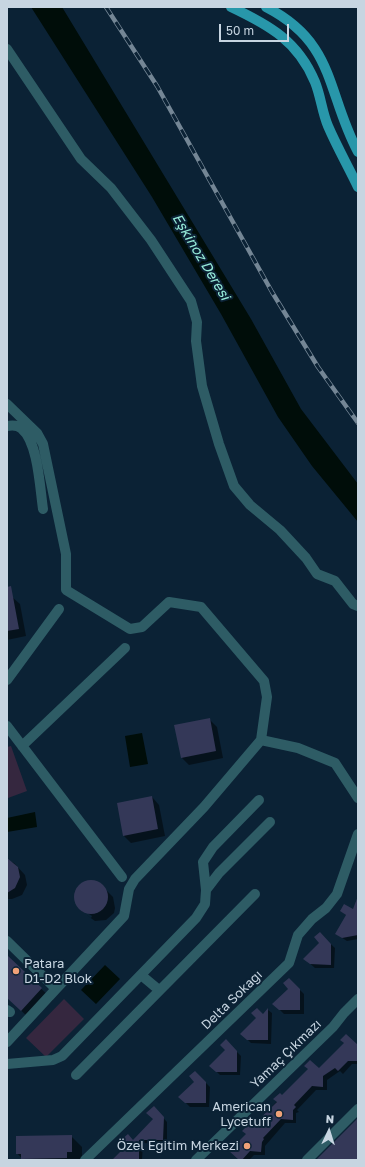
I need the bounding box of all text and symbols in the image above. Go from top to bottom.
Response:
scale bar [221,16,291,42]
text: 50 m [226,23,254,38]
water label: Eşkinoz Deresi [169,211,233,303]
place label: Patara D1-D2 Blok [24,956,92,987]
marker: Patara D1-D2 Blok [11,966,21,976]
street label: Delta Sokağı [198,967,266,1033]
street label: Yamaç Çıkmazı [247,1016,325,1092]
place label: American Lycetuff [212,1099,271,1130]
marker: American Lycetuff [274,1109,284,1119]
north arrow [309,1111,349,1151]
text: N [325,1112,335,1125]
place label: Özel Eğitim Merkezi [117,1138,239,1154]
marker: Özel Eğitim Merkezi [242,1141,252,1151]

